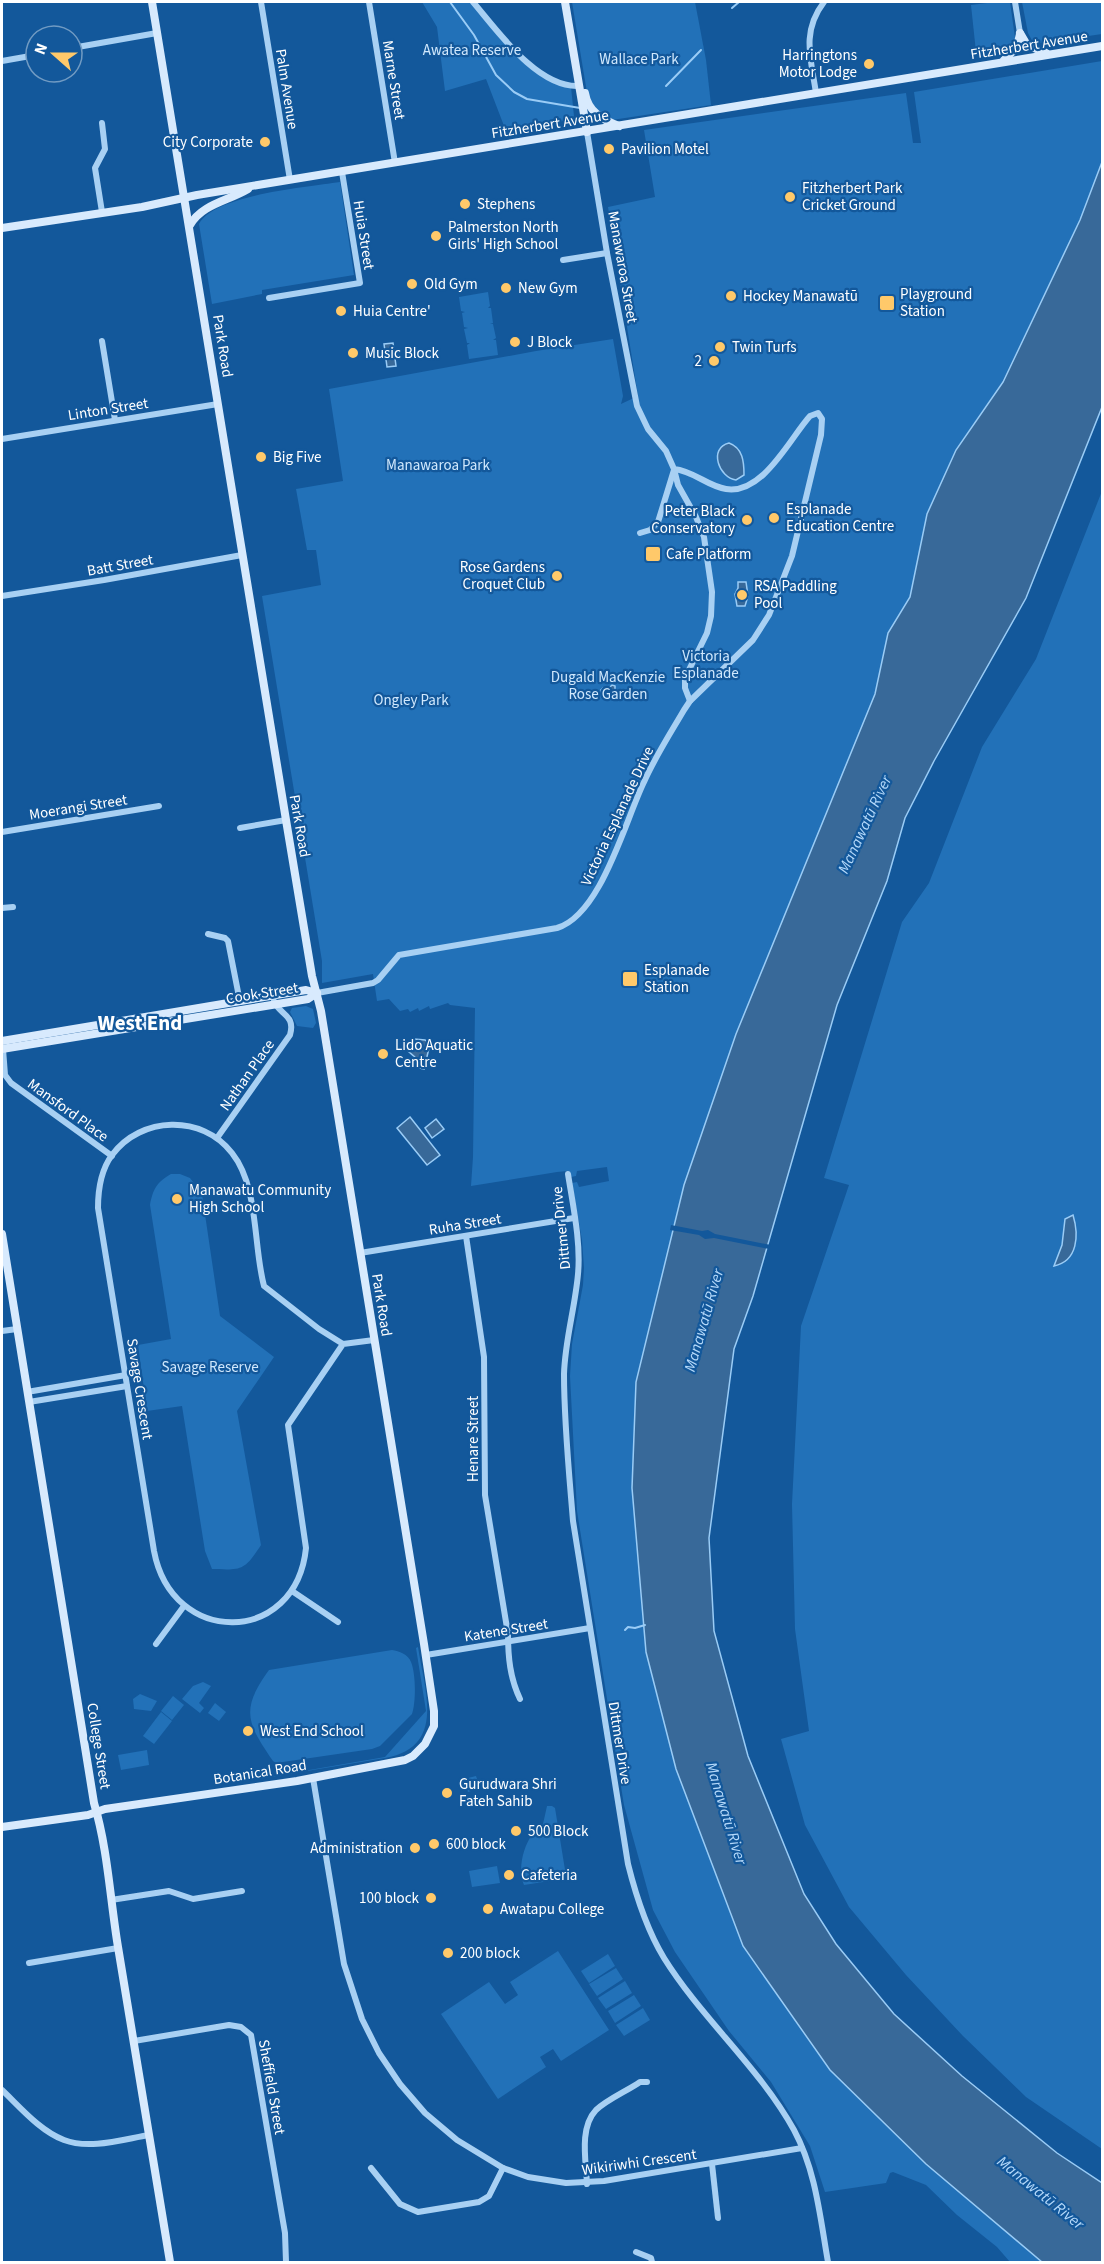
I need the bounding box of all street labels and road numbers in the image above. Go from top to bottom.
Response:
street label: Fitzherbert Avenue [969,26,1089,65]
street label: Marne Street [377,39,410,121]
street label: Palm Avenue [270,47,303,131]
street label: Fitzherbert Avenue [490,105,610,144]
street label: Huia Street [348,199,379,271]
street label: Manawaroa Street [602,209,643,325]
street label: Park Road [207,313,238,379]
street label: Linton Street [66,393,150,426]
street label: Batt Street [85,549,155,582]
street label: Victoria Esplanade Drive [576,743,659,889]
street label: Moerangi Street [28,789,129,826]
street label: Park Road [284,793,315,859]
street label: Cook Street [224,977,300,1010]
street label: Nathan Place [215,1035,280,1115]
street label: Mansford Place [23,1074,113,1147]
street label: Dittmer Drive [547,1185,576,1270]
street label: Ruha Street [427,1208,503,1241]
street label: Park Road [366,1272,397,1338]
street label: Savage Crescent [121,1337,158,1441]
street label: Henare Street [463,1396,484,1482]
street label: Katene Street [463,1614,549,1647]
street label: Dittmer Drive [603,1700,636,1786]
street label: College Street [81,1701,116,1791]
street label: Botanical Road [212,1755,308,1790]
street label: Sheffield Street [253,2038,290,2136]
street label: Wikiriwhi Crescent [580,2144,698,2181]

